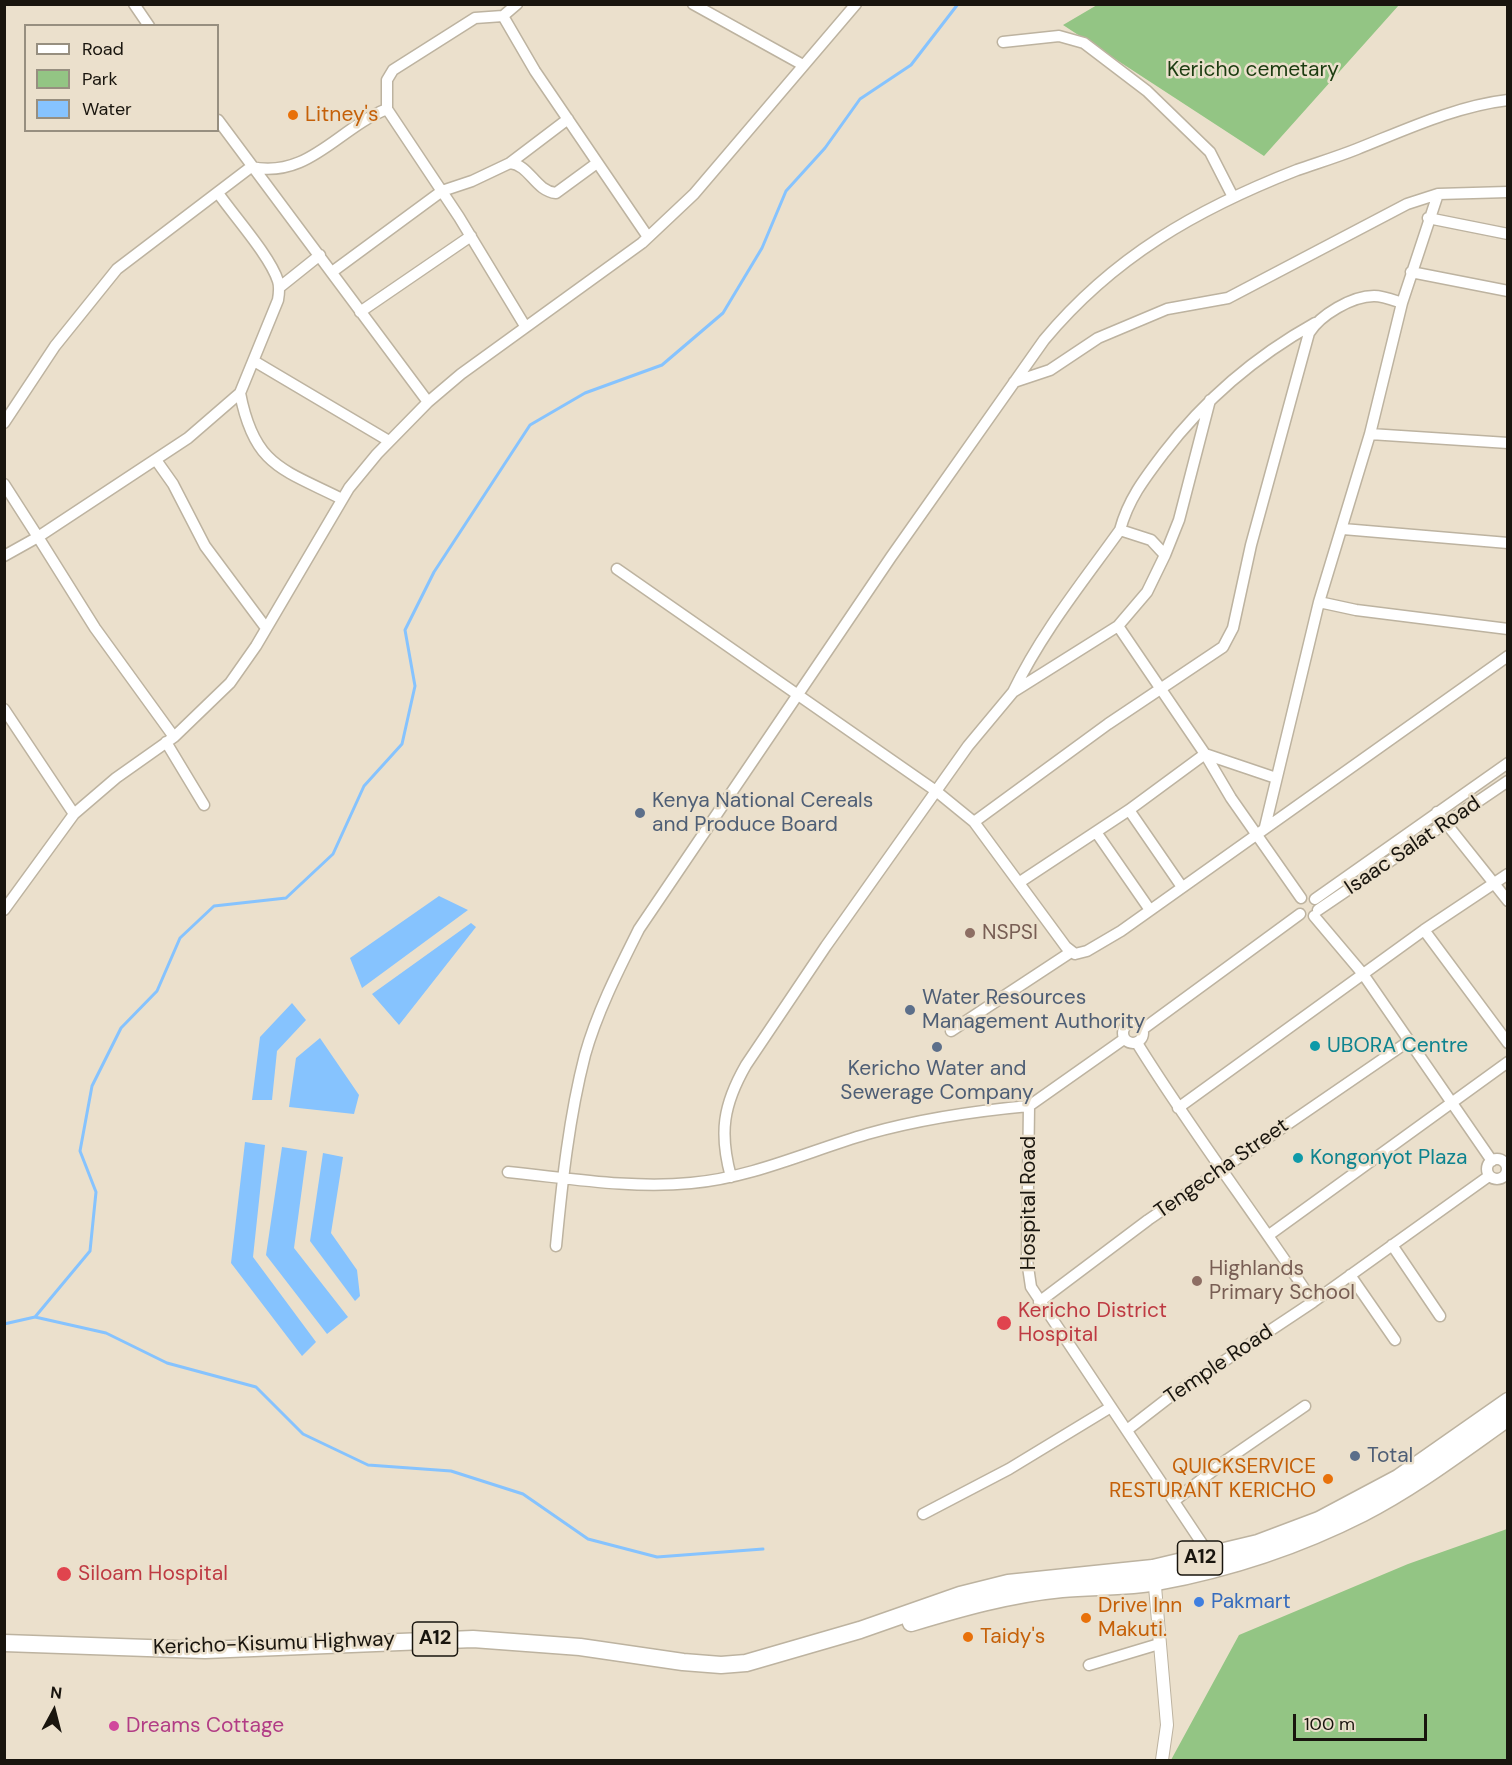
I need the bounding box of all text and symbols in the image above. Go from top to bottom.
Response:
legend [24,24,219,132]
text: Road [82,37,124,61]
park label: Kericho cemetary [1167,57,1339,83]
text: Park [82,67,118,91]
text: Water [82,97,132,121]
place label: Litney's [305,102,378,128]
marker: Litney's [286,108,300,122]
place label: Kenya National Cereals and Produce Board [652,788,873,838]
street label: Isaac Salat Road [1340,791,1486,901]
marker: Kenya National Cereals and Produce Board [633,806,647,820]
place label: NSPSI [982,920,1038,946]
marker: NSPSI [963,926,977,940]
place label: Water Resources Management Authority [922,985,1146,1035]
marker: Water Resources Management Authority [903,1003,917,1017]
place label: UBORA Centre [1327,1033,1468,1059]
marker: UBORA Centre [1308,1039,1322,1053]
marker: Kericho Water and Sewerage Company [930,1040,944,1054]
place label: Kericho Water and Sewerage Company [840,1056,1034,1106]
street label: Tengecha Street [1150,1113,1294,1225]
street label: Hospital Road [1016,1136,1042,1270]
place label: Kongonyot Plaza [1310,1145,1467,1171]
marker: Kongonyot Plaza [1291,1151,1305,1165]
place label: Highlands Primary School [1209,1256,1355,1306]
marker: Highlands Primary School [1190,1274,1204,1288]
place label: Kericho District Hospital [1018,1298,1167,1348]
marker: Kericho District Hospital [995,1314,1013,1332]
street label: Temple Road [1160,1320,1278,1410]
place label: Total [1367,1443,1413,1469]
marker: Total [1348,1449,1362,1463]
place label: QUICKSERVICE RESTURANT KERICHO [1109,1454,1316,1504]
marker: QUICKSERVICE RESTURANT KERICHO [1321,1472,1335,1486]
road number: A12 [1178,1541,1222,1575]
place label: Siloam Hospital [78,1561,228,1587]
marker: Siloam Hospital [55,1565,73,1583]
place label: Pakmart [1211,1589,1291,1615]
place label: Drive Inn Makuti. [1098,1593,1182,1643]
marker: Pakmart [1192,1595,1206,1609]
marker: Drive Inn Makuti. [1079,1611,1093,1625]
road number: A12 [412,1622,458,1656]
place label: Taidy's [980,1624,1045,1650]
street label: Kericho-Kisumu Highway [153,1627,395,1661]
marker: Taidy's [961,1630,975,1644]
north arrow [24,1681,84,1741]
text: N [49,1682,63,1704]
scale bar [1296,1702,1430,1740]
text: 100 m [1304,1712,1355,1736]
place label: Dreams Cottage [126,1713,284,1739]
marker: Dreams Cottage [107,1719,121,1733]

